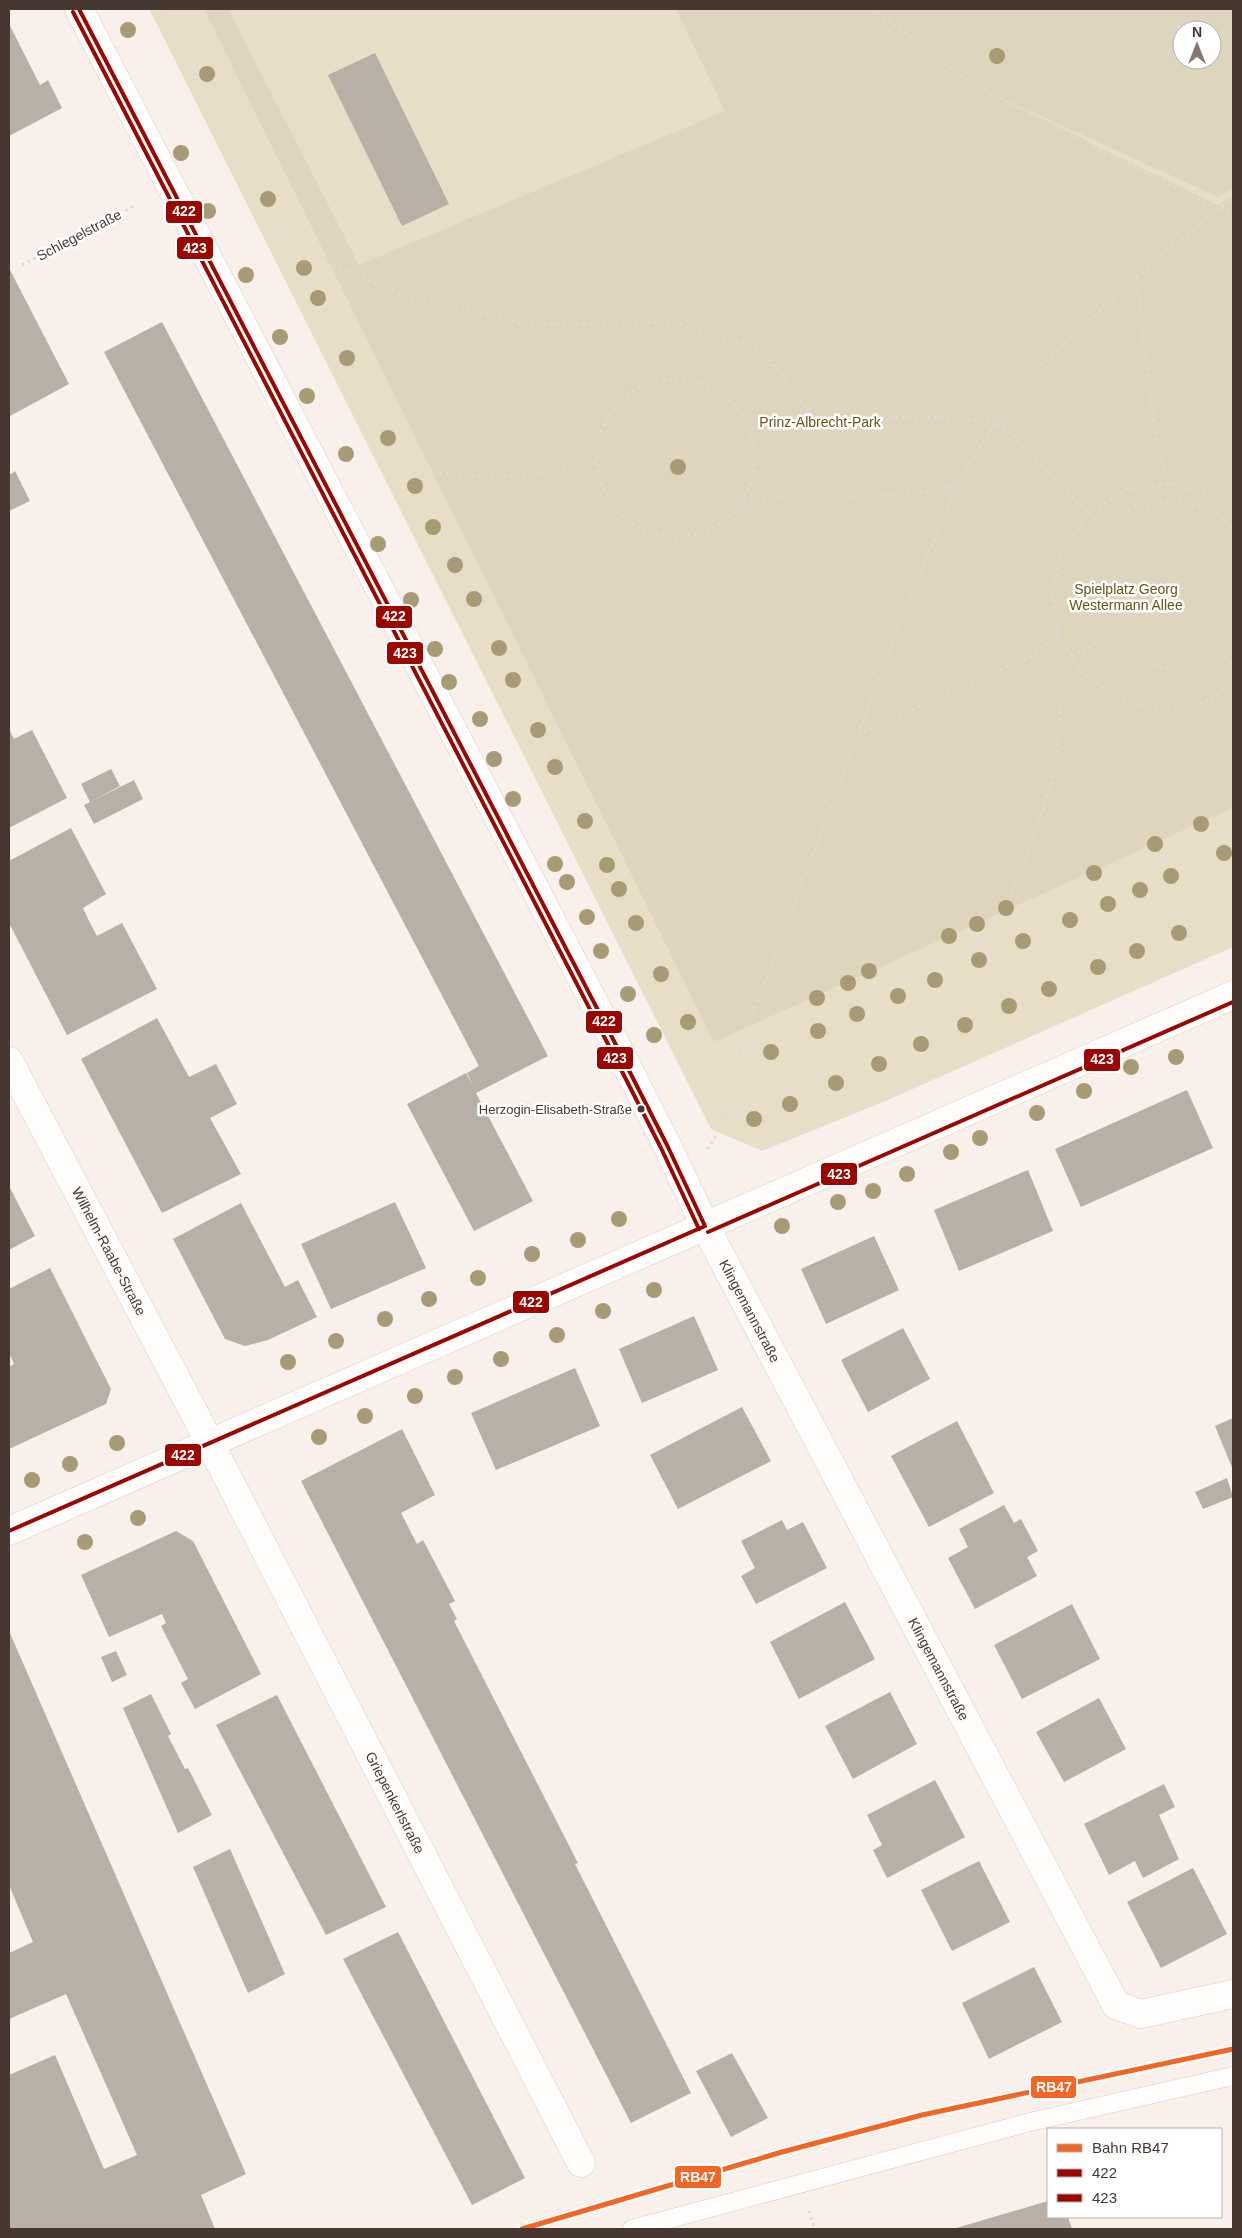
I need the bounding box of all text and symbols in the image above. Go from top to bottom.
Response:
north arrow [1172,20,1222,70]
text: N [1192,24,1202,40]
line badge: 422 [165,200,203,224]
text: 422 [172,203,196,219]
street label: Schlegelstraße [34,206,124,264]
line badge: 423 [176,236,214,260]
text: 423 [183,240,207,256]
park label: Prinz-Albrecht-Park [759,414,882,430]
park label: Spielplatz Georg Westermann Allee [1069,581,1183,613]
line badge: 422 [375,605,413,629]
text: 422 [382,608,406,624]
line badge: 423 [386,641,424,665]
text: 423 [393,645,417,661]
line badge: 422 [585,1010,623,1034]
text: 422 [592,1013,616,1029]
line badge: 423 [596,1046,634,1070]
line badge: 423 [1083,1048,1121,1072]
text: 423 [603,1050,627,1066]
text: 423 [1090,1051,1114,1067]
place label: Herzogin-Elisabeth-Straße [479,1102,632,1117]
marker: Herzogin-Elisabeth-Straße [636,1104,646,1114]
line badge: 423 [820,1162,858,1186]
text: 423 [827,1166,851,1182]
street label: Wilhelm-Raabe-Straße [69,1184,150,1318]
street label: Klingemannstraße [716,1257,784,1365]
line badge: 422 [512,1290,550,1314]
text: 422 [519,1294,543,1310]
line badge: 422 [164,1443,202,1467]
text: 422 [171,1447,195,1463]
street label: Klingemannstraße [905,1615,972,1723]
street label: Griepenkerlstraße [362,1749,428,1856]
line badge: RB47 [1030,2075,1077,2099]
text: RB47 [1036,2079,1072,2095]
legend [1047,2128,1222,2218]
text: Bahn RB47 [1092,2139,1169,2156]
text: 422 [1092,2164,1117,2181]
line badge: RB47 [674,2165,722,2189]
text: RB47 [680,2169,716,2185]
text: 423 [1092,2189,1117,2206]

